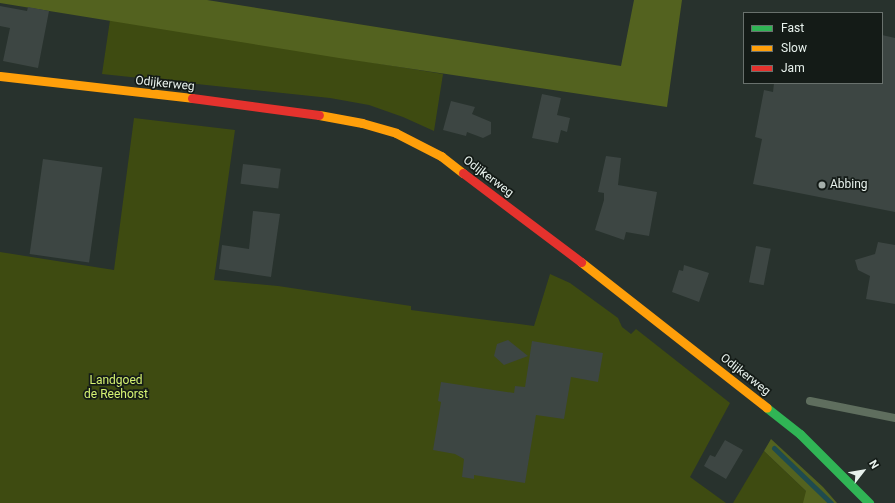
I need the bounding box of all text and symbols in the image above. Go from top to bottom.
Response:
legend [743,12,883,84]
text: Fast [781,21,804,35]
text: Slow [781,41,807,55]
text: Jam [781,61,805,75]
street label: Odijkerweg [135,74,195,94]
street label: Odijkerweg [460,153,516,201]
place label: Abbing [830,178,868,192]
marker: Abbing [817,180,827,190]
street label: Odijkerweg [717,351,773,399]
park label: Landgoed de Reehorst [84,374,148,402]
north arrow [843,451,883,491]
text: N [866,458,881,471]

